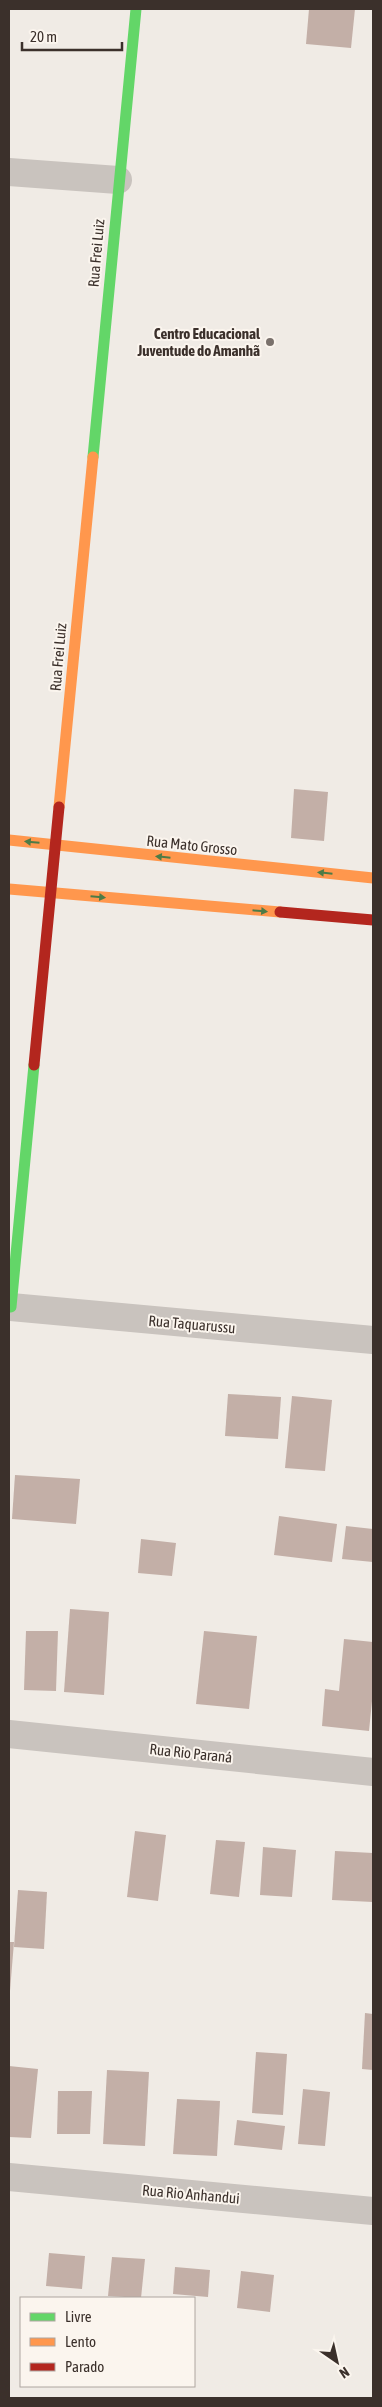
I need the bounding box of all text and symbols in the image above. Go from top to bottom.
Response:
scale bar [22,20,122,52]
text: 20 m [30,28,57,45]
street label: Rua Frei Luiz [85,218,107,288]
place label: Centro Educacional Juventude do Amanhã [136,325,261,359]
marker: Centro Educacional Juventude do Amanhã [264,336,276,348]
street label: Rua Frei Luiz [47,622,69,692]
street label: Rua Mato Grosso [146,832,238,858]
one-way arrow [24,838,40,846]
one-way arrow [155,853,171,861]
one-way arrow [316,869,332,877]
one-way arrow [91,893,107,901]
one-way arrow [253,907,269,915]
street label: Rua Taquarussu [148,1312,236,1336]
street label: Rua Rio Paraná [149,1740,233,1766]
street label: Rua Rio Anhandui [142,2181,240,2207]
legend [20,2297,195,2387]
text: Livre [65,2308,92,2325]
text: Lento [65,2333,96,2350]
north arrow [312,2337,362,2387]
text: Parado [65,2358,104,2375]
text: N [336,2364,352,2382]

